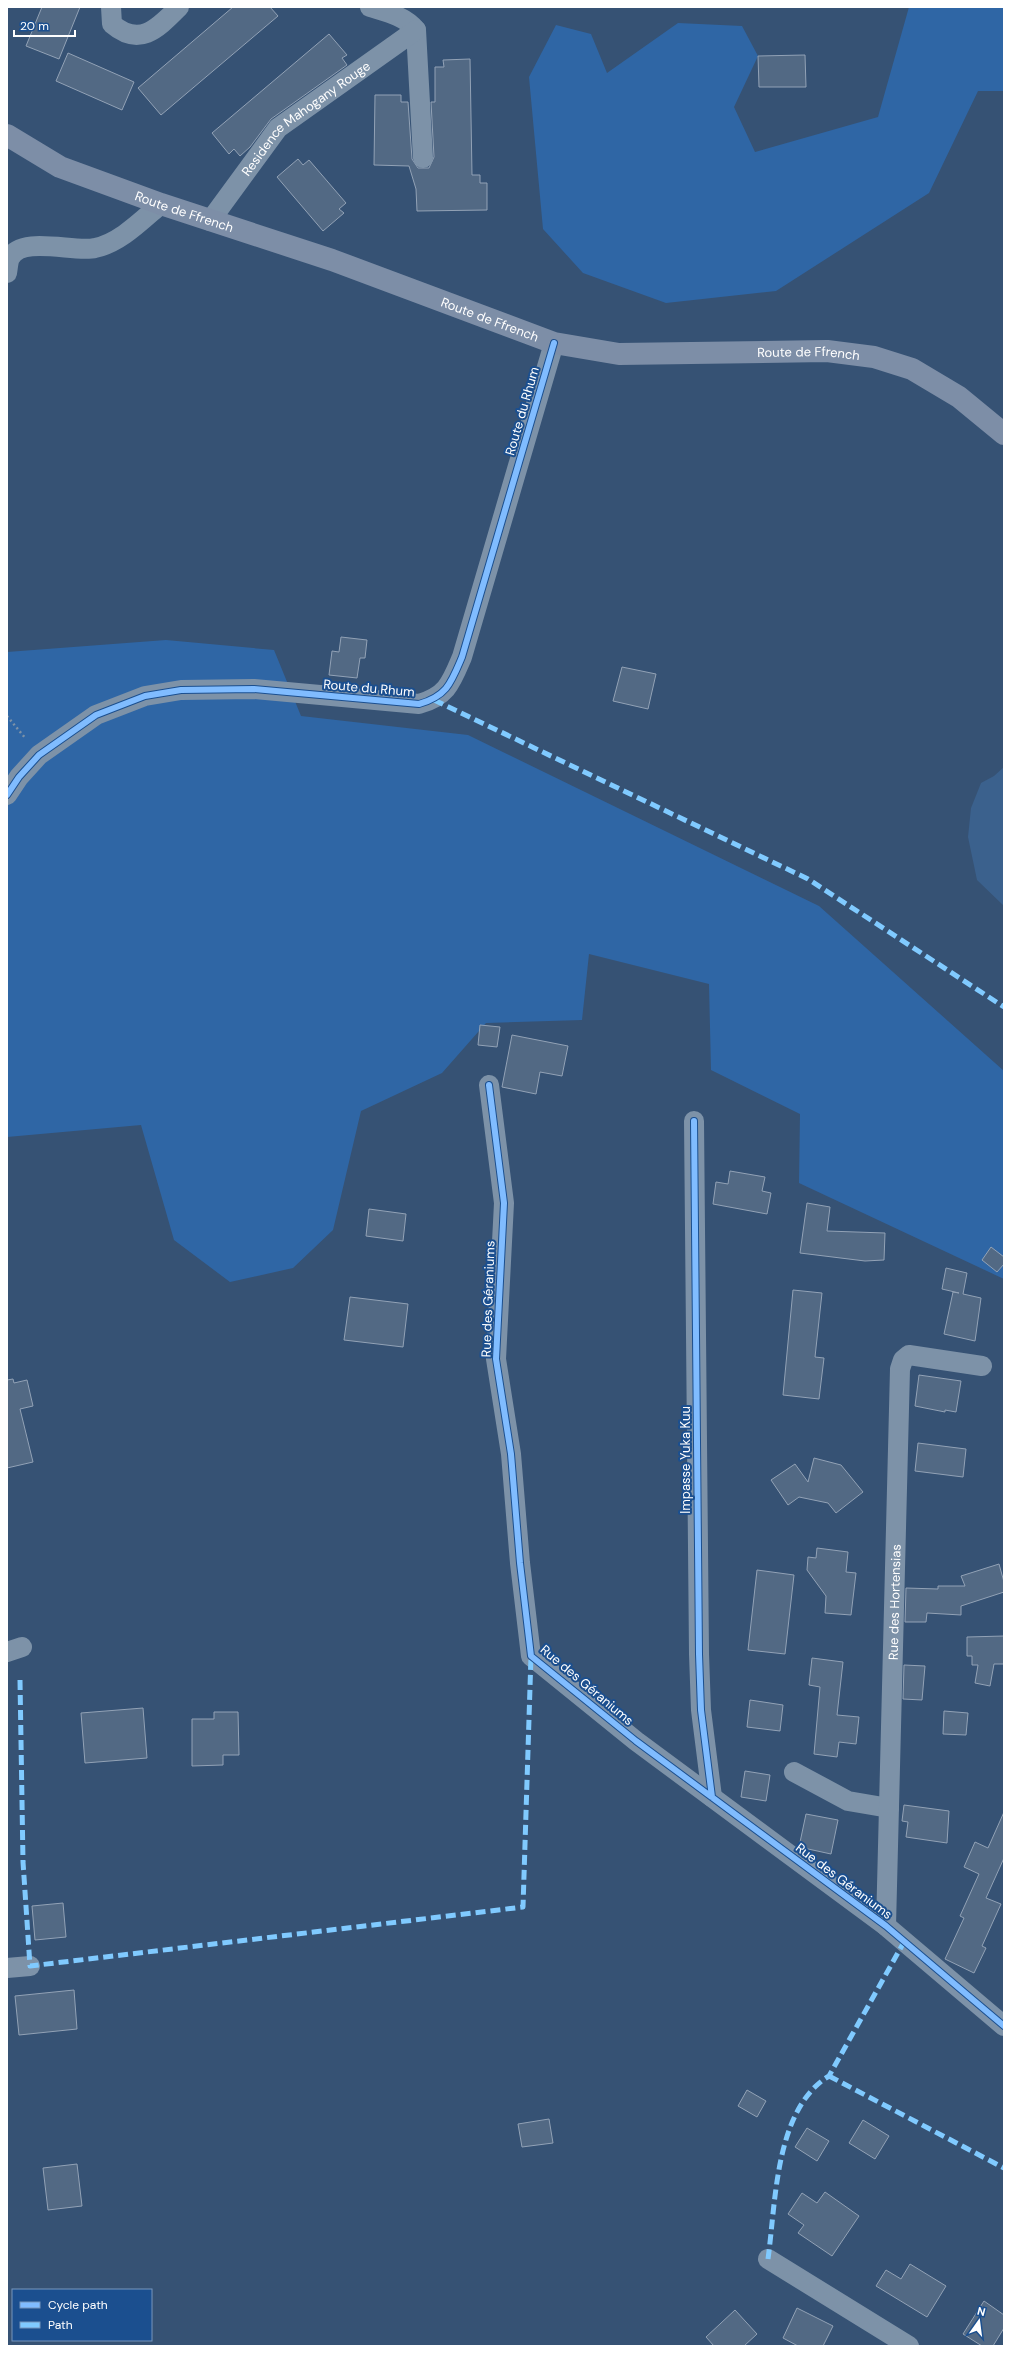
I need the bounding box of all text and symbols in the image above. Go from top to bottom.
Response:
scale bar [14,12,75,38]
text: 20 m [20,18,49,34]
street label: Residence Mahogany Rouge [237,57,373,179]
street label: Route de Ffrench [133,187,236,236]
street label: Route de Ffrench [439,293,541,345]
street label: Route de Ffrench [757,342,861,364]
street label: Route du Rhum [501,365,543,457]
street label: Route du Rhum [323,676,415,700]
street label: Rue des Géraniums [477,1240,499,1358]
street label: Impasse Yuka Kuu [677,1406,694,1514]
street label: Rue des Hortensias [884,1544,904,1660]
street label: Rue des Géraniums [537,1641,637,1729]
street label: Rue des Géraniums [792,1839,896,1923]
legend [12,2289,152,2341]
text: Cycle path [48,2297,108,2313]
north arrow [959,2301,999,2341]
text: N [976,2304,987,2319]
text: Path [48,2317,73,2333]

